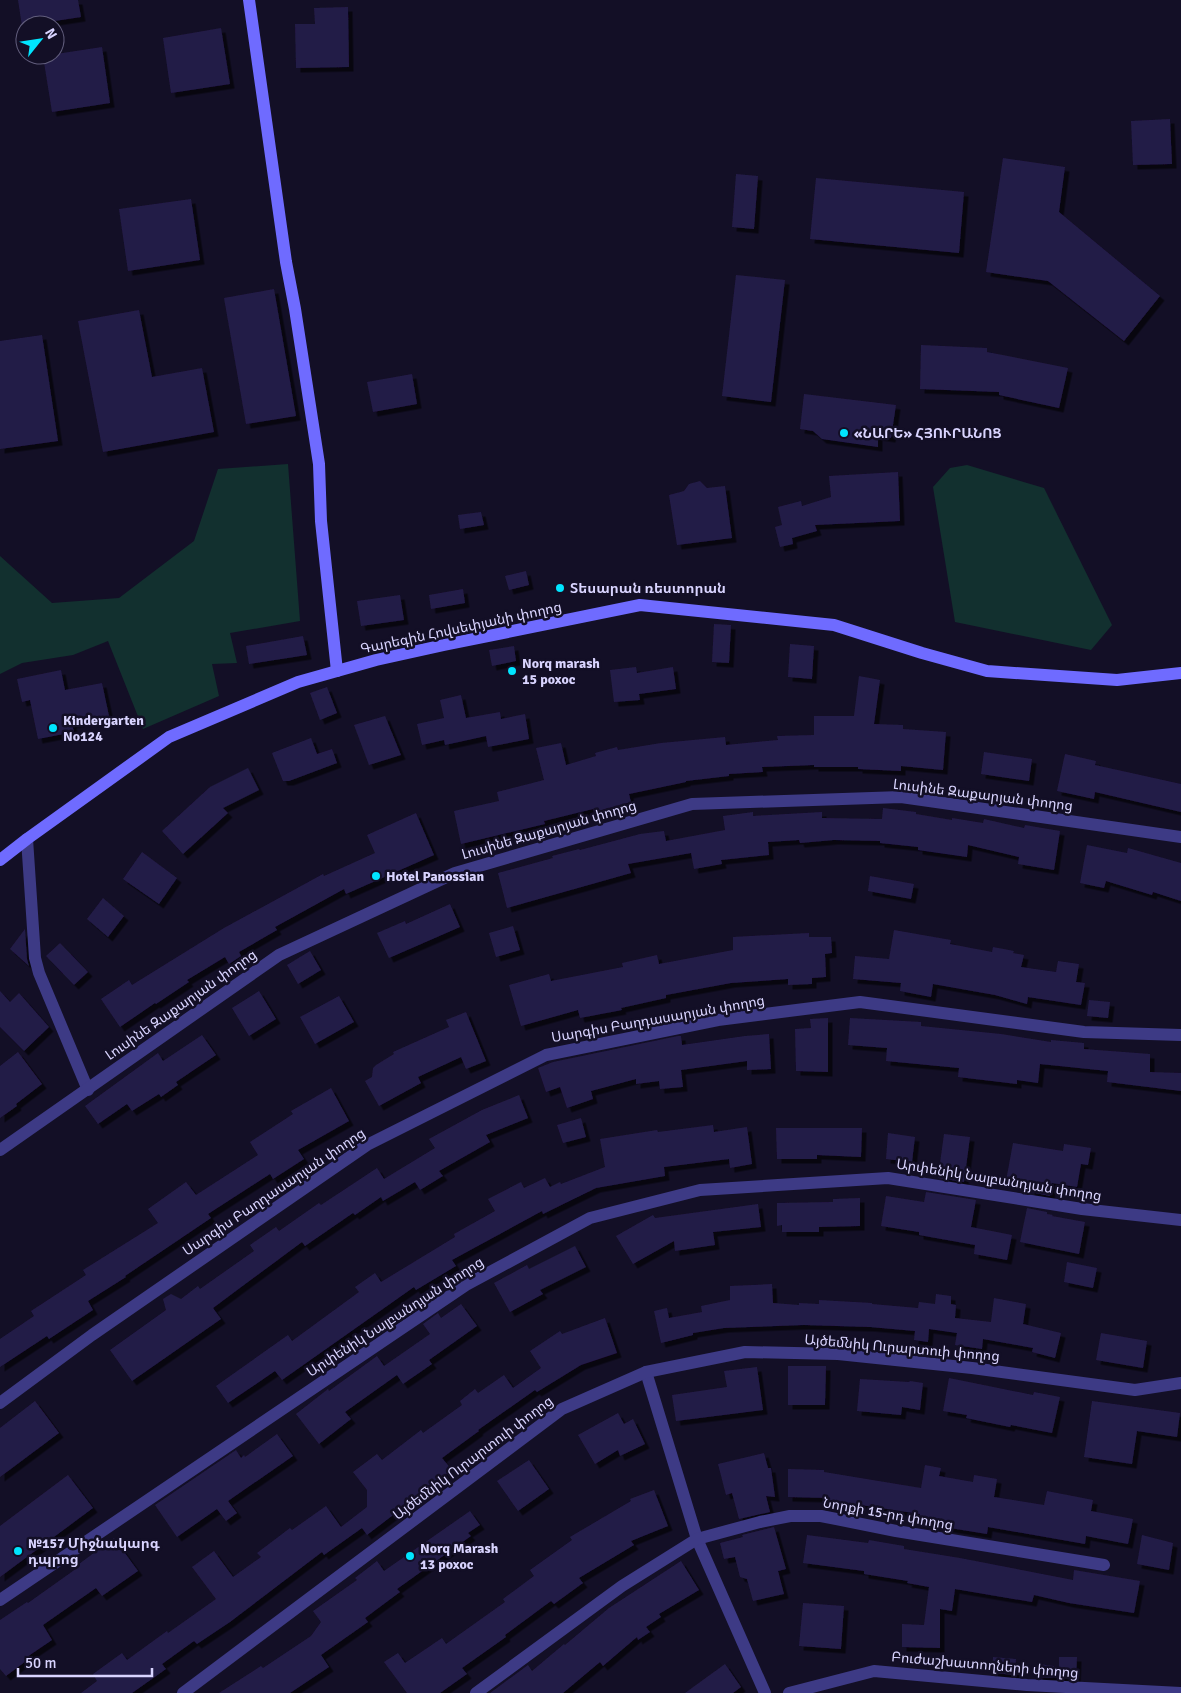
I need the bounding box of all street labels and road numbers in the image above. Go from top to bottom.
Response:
street label: Գարեգին Հովսեփյանի փողոց [359,598,563,658]
street label: Լուսինե Զաքարյան փողոց [892,776,1074,814]
street label: Լուսինե Զաքարյան փողոց [460,797,638,863]
street label: Լուսինե Զաքարյան փողոց [102,946,260,1064]
street label: Սարգիս Բաղդասարյան փողոց [550,992,766,1046]
street label: Սարգիս Բաղդասարյան փողոց [180,1124,368,1260]
street label: Արփենիկ Նալբանդյան փողոց [895,1155,1103,1205]
street label: Արփենիկ Նալբանդյան փողոց [303,1253,487,1381]
street label: Այծեմնիկ Ուրարտուի փողոց [804,1331,1000,1365]
street label: Այծեմնիկ Ուրարտուի փողոց [390,1392,556,1524]
street label: Նորքի 15-րդ փողոց [822,1494,954,1534]
street label: Բուժաշխատողների փողոց [891,1648,1079,1682]

